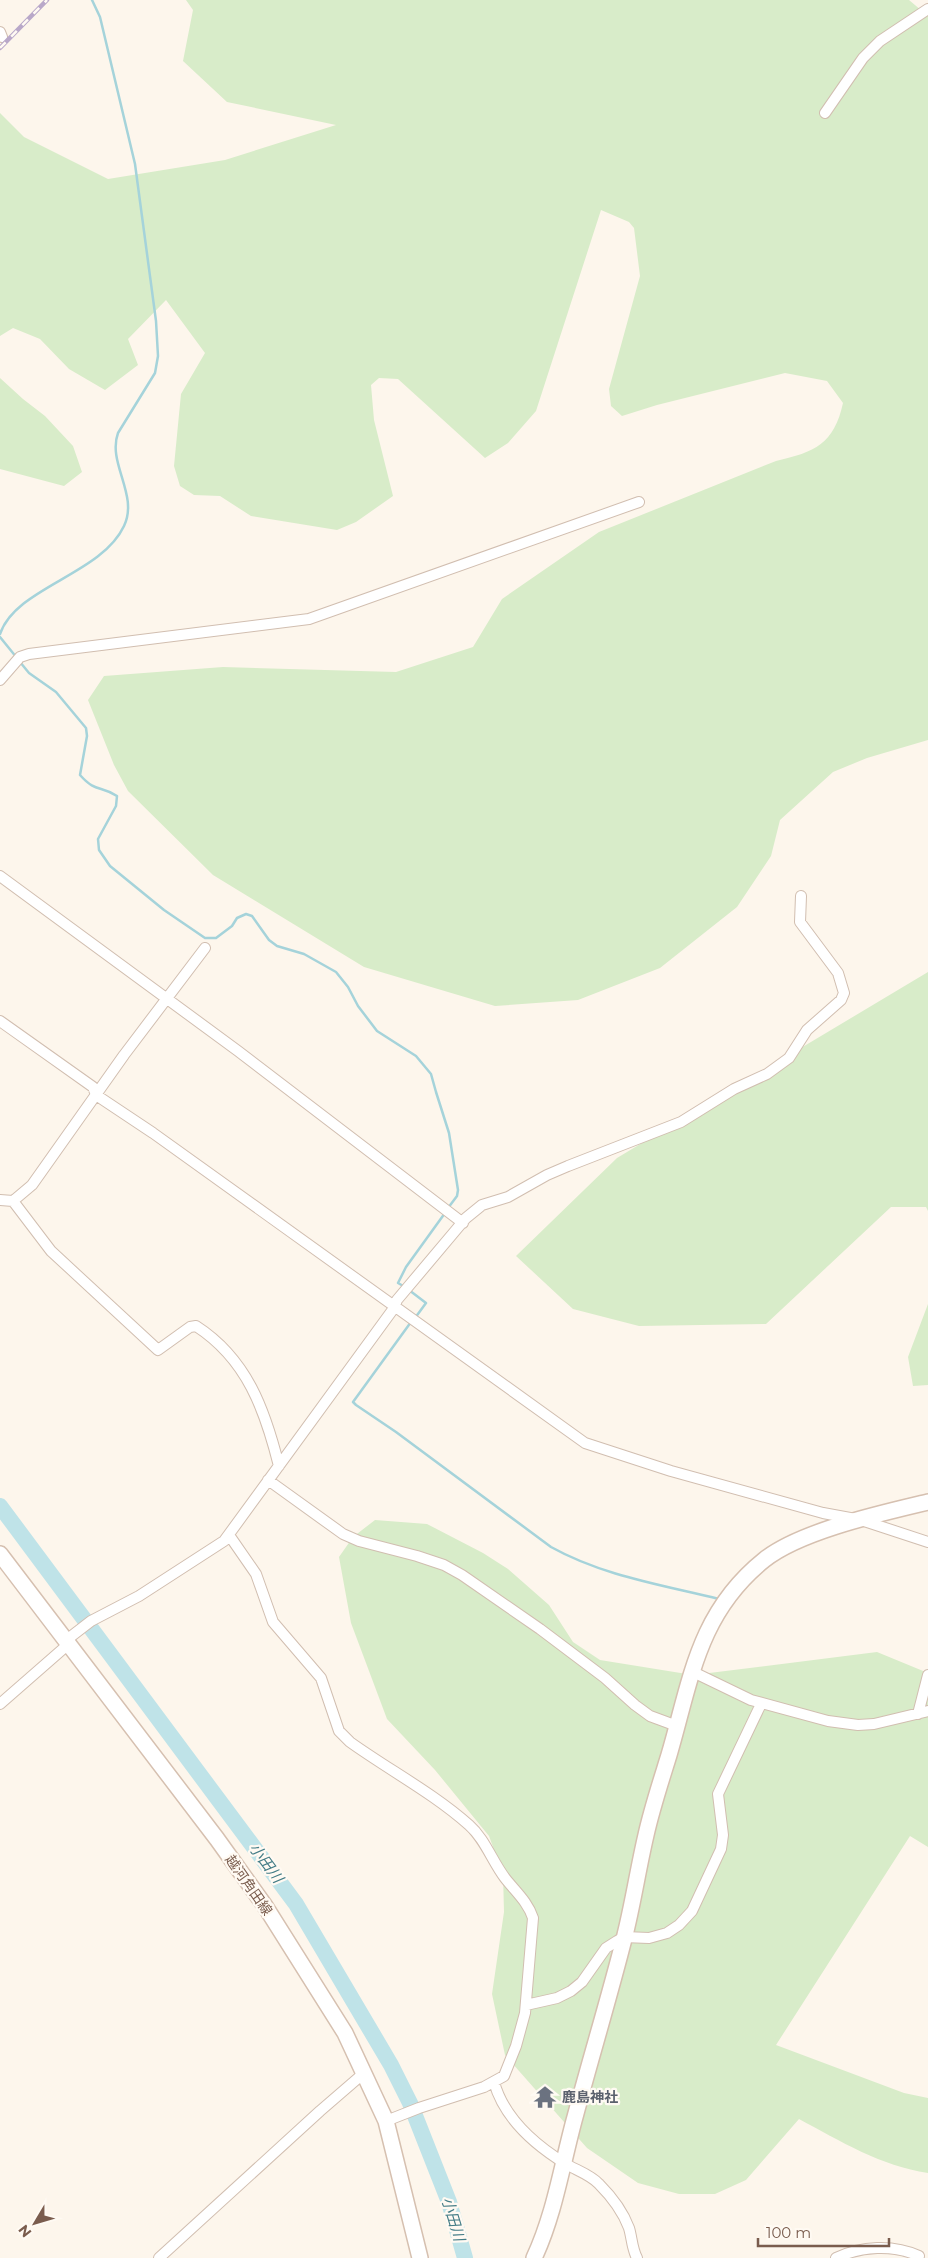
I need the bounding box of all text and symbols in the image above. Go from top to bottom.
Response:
water label: 小田川 [245,1839,289,1888]
street label: 越河角田線 [222,1851,276,1919]
temple icon: 鹿島神社 [532,2084,558,2110]
place label: 鹿島神社 [562,2088,618,2106]
water label: 小田川 [438,2195,470,2245]
north arrow [10,2198,60,2248]
scale bar [758,2216,889,2248]
text: N [14,2221,35,2241]
text: 100 m [766,2223,811,2242]

